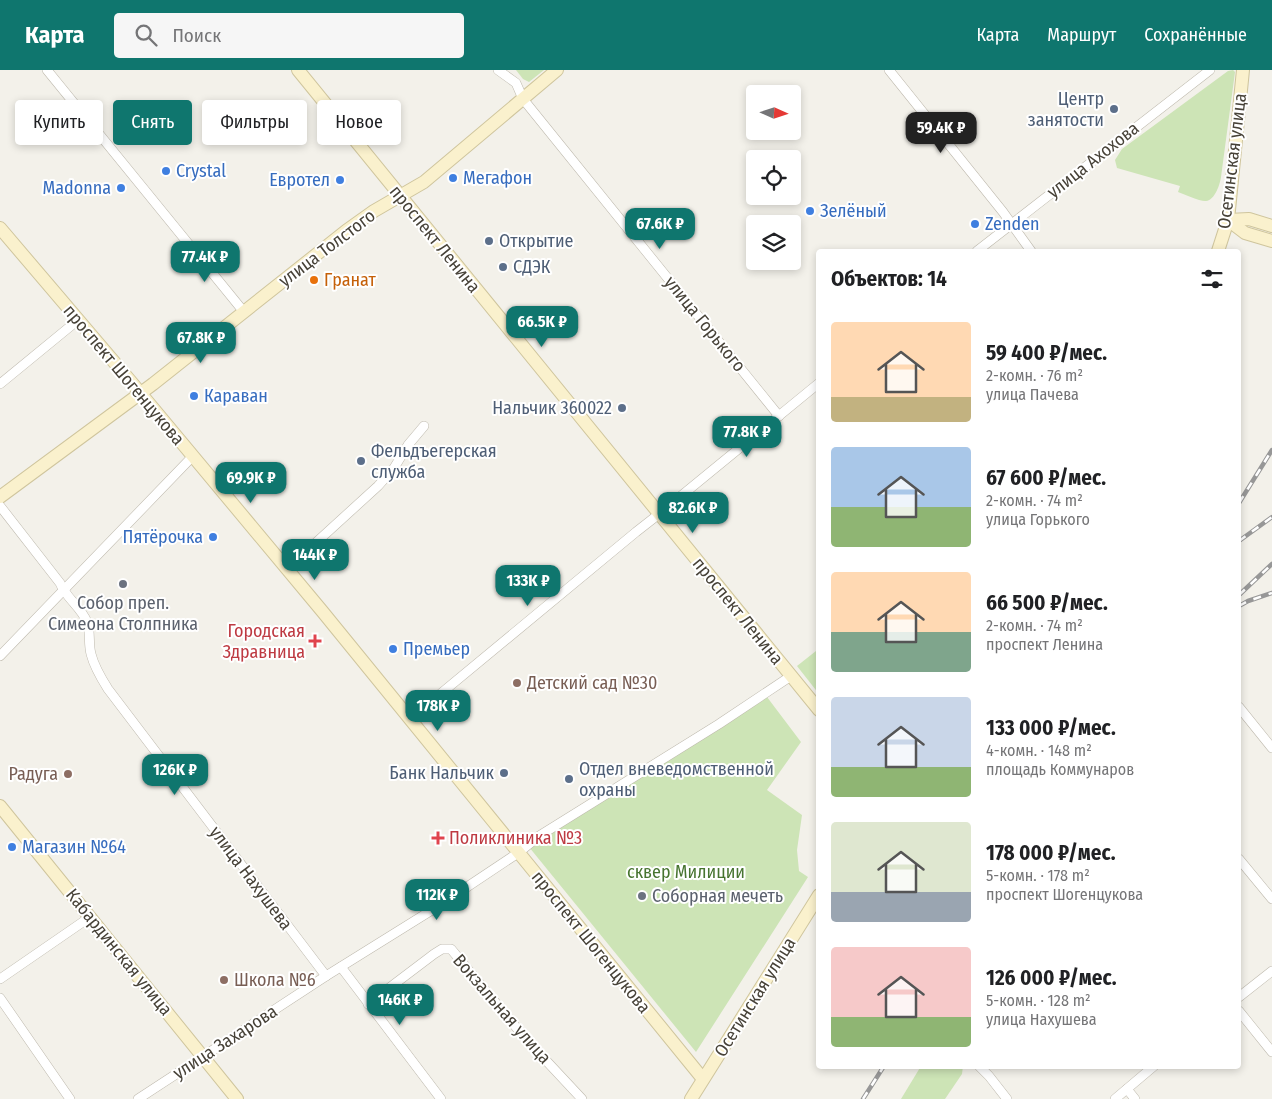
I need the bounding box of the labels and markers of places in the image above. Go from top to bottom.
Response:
place label: Центр занятости [1028,88,1104,131]
marker: Центр занятости [1108,103,1120,115]
pin: 59.4K ₽ [895,112,987,154]
place label: Crystal [176,160,226,182]
marker: Crystal [160,165,172,177]
place label: Мегафон [463,167,532,189]
place label: Евротел [269,169,330,191]
marker: Мегафон [447,172,459,184]
marker: Евротел [334,174,346,186]
place label: Madonna [42,177,111,199]
marker: Madonna [115,182,127,194]
place label: Зелёный [820,200,887,222]
marker: Зелёный [804,205,816,217]
pin: 67.6K ₽ [614,208,706,250]
place label: Zenden [985,213,1040,235]
marker: Zenden [969,218,981,230]
place label: Открытие [499,230,574,252]
marker: Открытие [483,235,495,247]
pin: 77.4K ₽ [159,240,251,283]
place label: СДЭК [513,256,551,278]
marker: СДЭК [497,261,509,273]
place label: Гранат [324,269,377,291]
marker: Гранат [308,274,320,286]
pin: 66.5K ₽ [496,306,588,348]
pin: 67.8K ₽ [155,322,247,364]
place label: Караван [204,385,268,407]
marker: Караван [188,390,200,402]
place label: Нальчик 360022 [492,397,612,419]
marker: Нальчик 360022 [616,402,628,414]
pin: 77.8K ₽ [701,416,793,458]
place label: Фельдъегерская служба [371,440,497,483]
marker: Фельдъегерская служба [355,455,367,467]
pin: 69.9K ₽ [205,462,297,504]
pin: 82.6K ₽ [647,492,739,534]
place label: Пятёрочка [123,526,203,548]
marker: Пятёрочка [207,531,219,543]
pin: 144K ₽ [274,538,356,581]
pin: 133K ₽ [487,564,569,607]
marker: Собор преп. Симеона Столпника [117,578,129,590]
place label: Собор преп. Симеона Столпника [48,592,198,635]
place label: Городская Здравница [222,620,305,663]
marker: Городская Здравница [309,635,321,647]
place label: Премьер [403,638,470,660]
marker: Премьер [387,643,399,655]
place label: Детский сад №30 [526,672,657,694]
marker: Детский сад №30 [511,677,523,689]
pin: 178K ₽ [397,690,479,732]
pin: 126K ₽ [134,754,216,796]
place label: Отдел вневедомственной охраны [579,758,774,801]
place label: Банк Нальчик [389,762,495,784]
place label: Радуга [8,763,58,785]
marker: Банк Нальчик [498,767,510,779]
marker: Радуга [62,768,74,780]
marker: Отдел вневедомственной охраны [563,773,575,785]
place label: Поликлиника №3 [449,827,582,849]
marker: Поликлиника №3 [431,831,445,845]
place label: Магазин №64 [22,836,126,858]
marker: Магазин №64 [6,841,18,853]
pin: 112K ₽ [396,878,478,921]
place label: Соборная мечеть [652,885,783,907]
marker: Соборная мечеть [636,890,648,902]
place label: Школа №6 [234,969,316,991]
marker: Школа №6 [218,974,230,986]
pin: 146K ₽ [359,984,441,1026]

